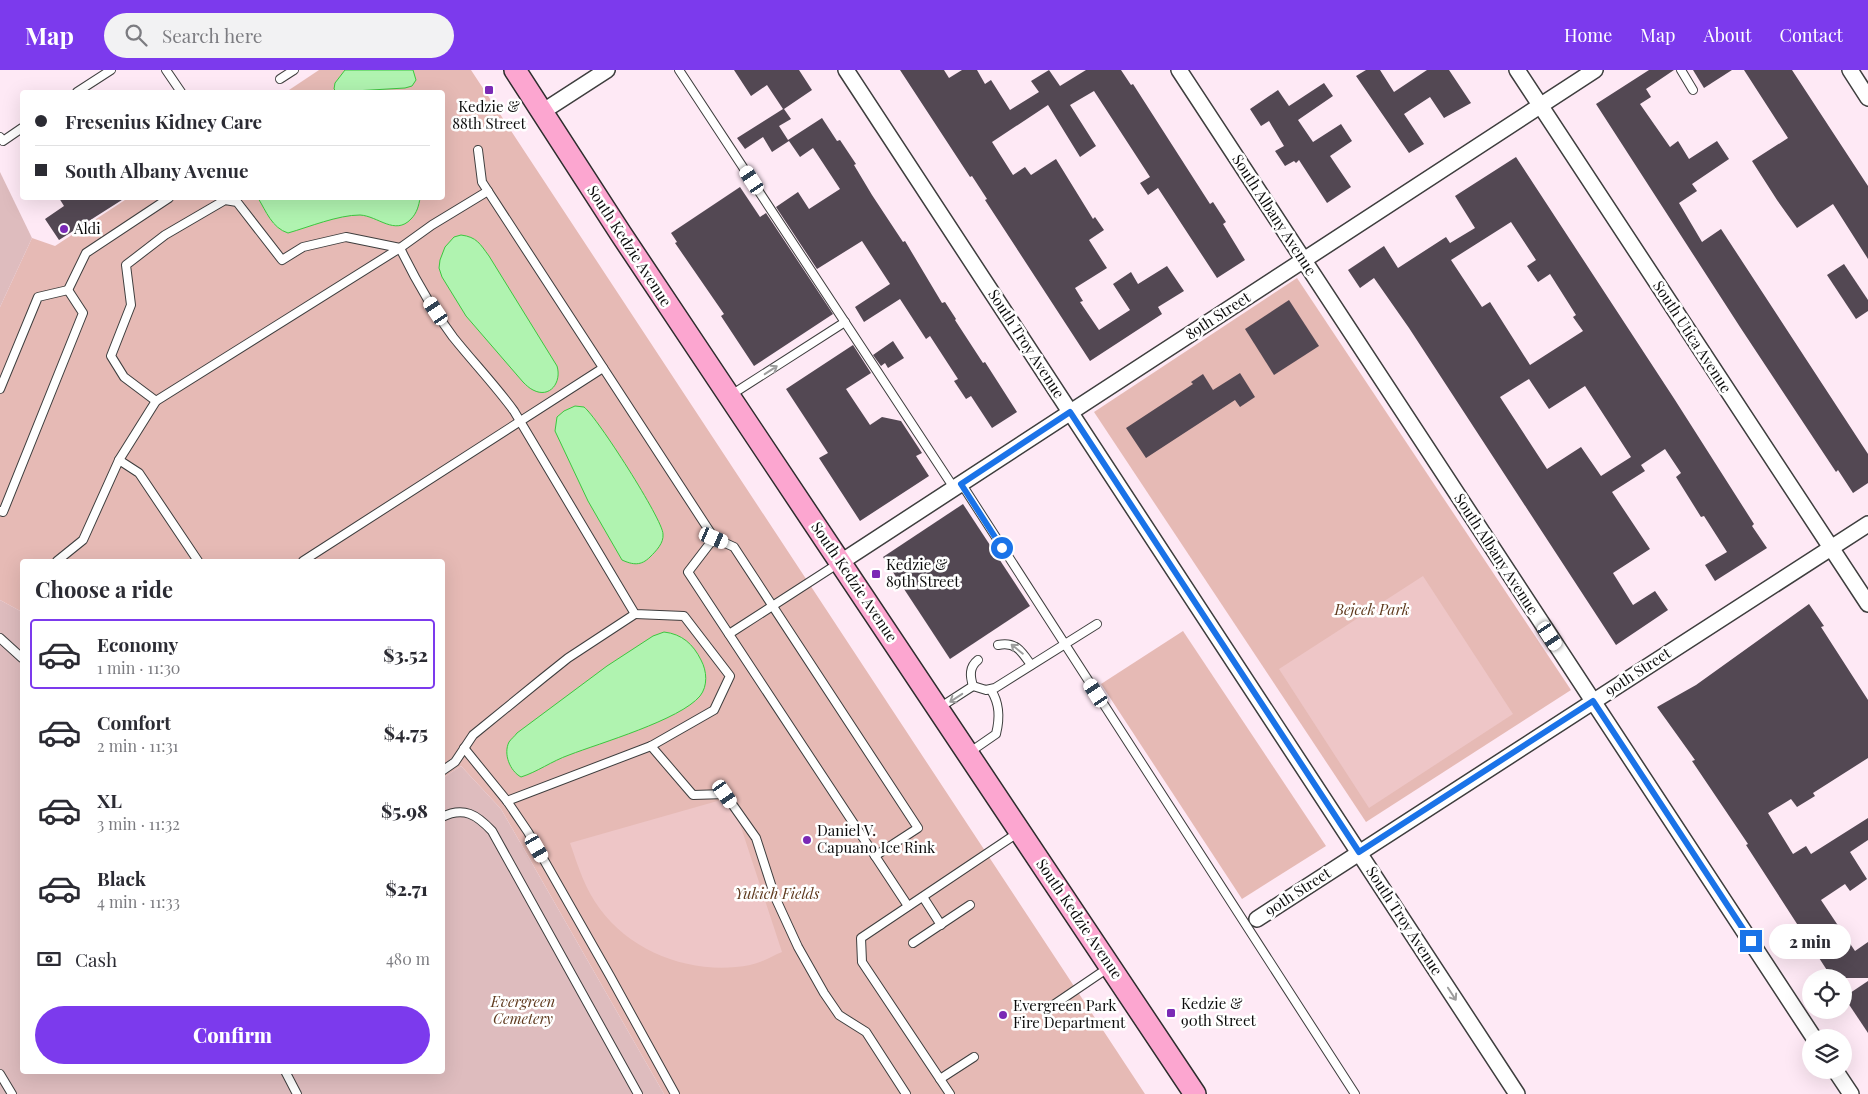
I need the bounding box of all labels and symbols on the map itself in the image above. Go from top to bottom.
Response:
marker: Kedzie & 88th Street [483,84,495,96]
place label: Kedzie & 88th Street [452,96,527,133]
street label: South Albany Avenue [1228,150,1322,279]
car [737,163,766,197]
street label: South Kedzie Avenue [583,181,677,310]
place label: Aldi [73,218,101,238]
marker: Aldi [58,223,70,235]
street label: South Utica Avenue [1649,276,1737,396]
street label: South Troy Avenue [984,285,1070,402]
street label: 89th Street [1181,286,1254,344]
car [421,294,450,328]
one-way arrow [763,365,777,375]
street label: South Albany Avenue [1450,489,1544,618]
street label: South Kedzie Avenue [807,517,903,645]
car [697,525,730,551]
route start [991,537,1013,559]
place label: Kedzie & 89th Street [886,554,960,591]
marker: Kedzie & 89th Street [870,568,882,580]
park label: Bejcek Park [1333,599,1410,619]
car [1535,619,1564,653]
street label: 90th Street [1601,642,1675,700]
one-way arrow [1011,644,1024,655]
car [1081,676,1110,710]
one-way arrow [949,693,963,703]
car [710,777,739,811]
place label: Daniel V. Capuano Ice Rink [817,820,936,857]
car [523,831,550,865]
marker: Daniel V. Capuano Ice Rink [801,834,813,846]
street label: South Kedzie Avenue [1032,854,1128,982]
street label: 90th Street [1261,862,1335,920]
street label: South Troy Avenue [1362,862,1448,979]
park label: Yukich Fields [735,883,820,903]
callout: 2 min [1768,924,1851,958]
route end [1740,930,1762,952]
one-way arrow [1447,987,1457,1001]
park label: Evergreen Cemetery [490,991,555,1028]
place label: Kedzie & 90th Street [1181,993,1256,1030]
place label: Evergreen Park Fire Department [1013,995,1126,1032]
marker: Kedzie & 90th Street [1165,1007,1177,1019]
marker: Evergreen Park Fire Department [997,1009,1009,1021]

